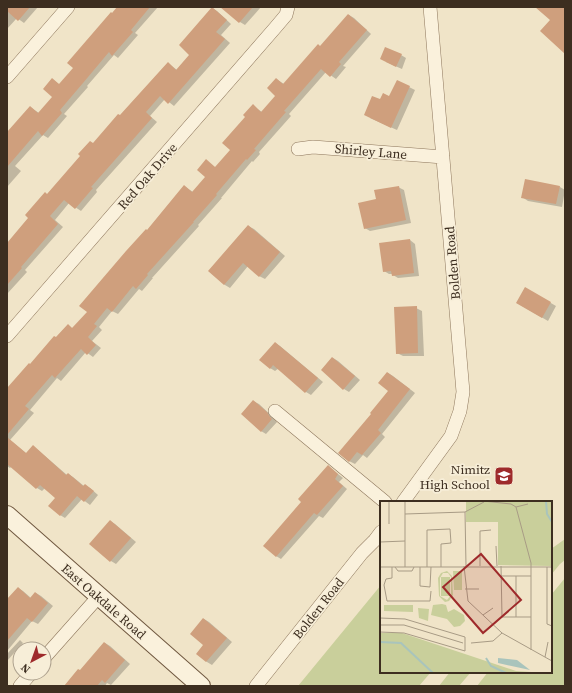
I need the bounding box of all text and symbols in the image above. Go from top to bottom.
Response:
street label: Red Oak Drive [114,139,181,213]
street label: Shirley Lane [334,140,408,163]
street label: Bolden Road [441,225,464,300]
place label: Nimitz High School [420,461,490,493]
school or university icon: Nimitz High School [493,465,515,487]
inset map [380,501,552,673]
street label: East Oakdale Road [58,560,150,643]
street label: Bolden Road [289,574,348,642]
north arrow [12,641,52,681]
text: N [18,660,34,676]

